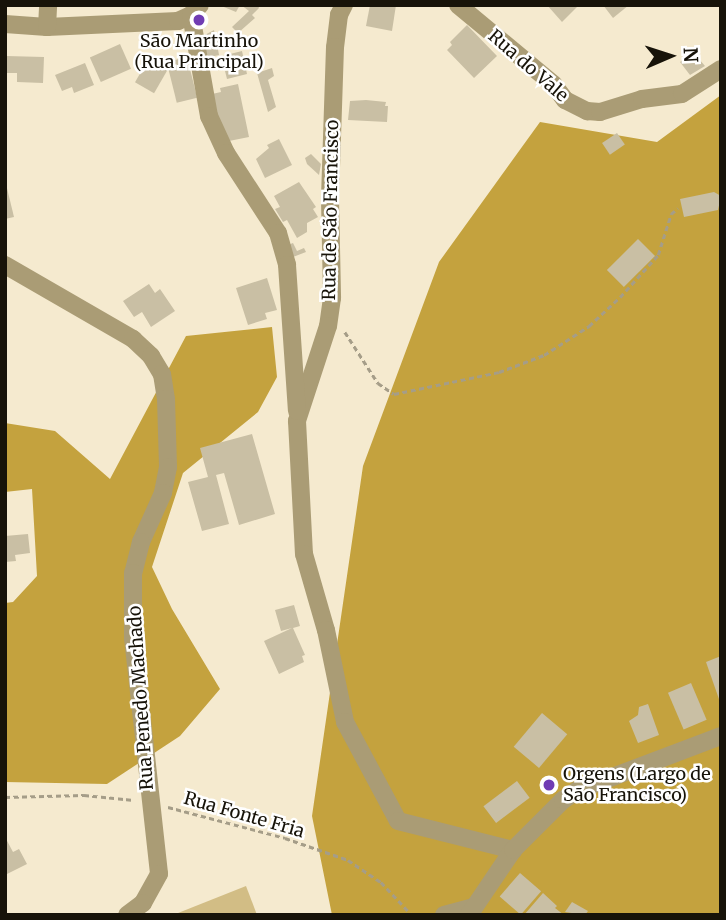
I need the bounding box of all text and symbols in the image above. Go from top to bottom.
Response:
marker: São Martinho (Rua Principal) [191,12,207,28]
north arrow [635,21,705,91]
street label: Rua do Vale [484,25,572,107]
place label: São Martinho (Rua Principal) [134,31,264,74]
text: N [679,47,703,63]
street label: Rua de São Francisco [319,119,343,301]
street label: Rua Penedo Machado [124,605,158,791]
place label: Orgens (Largo de São Francisco) [563,764,711,806]
marker: Orgens (Largo de São Francisco) [541,777,557,793]
street label: Rua Fonte Fria [181,787,307,843]

